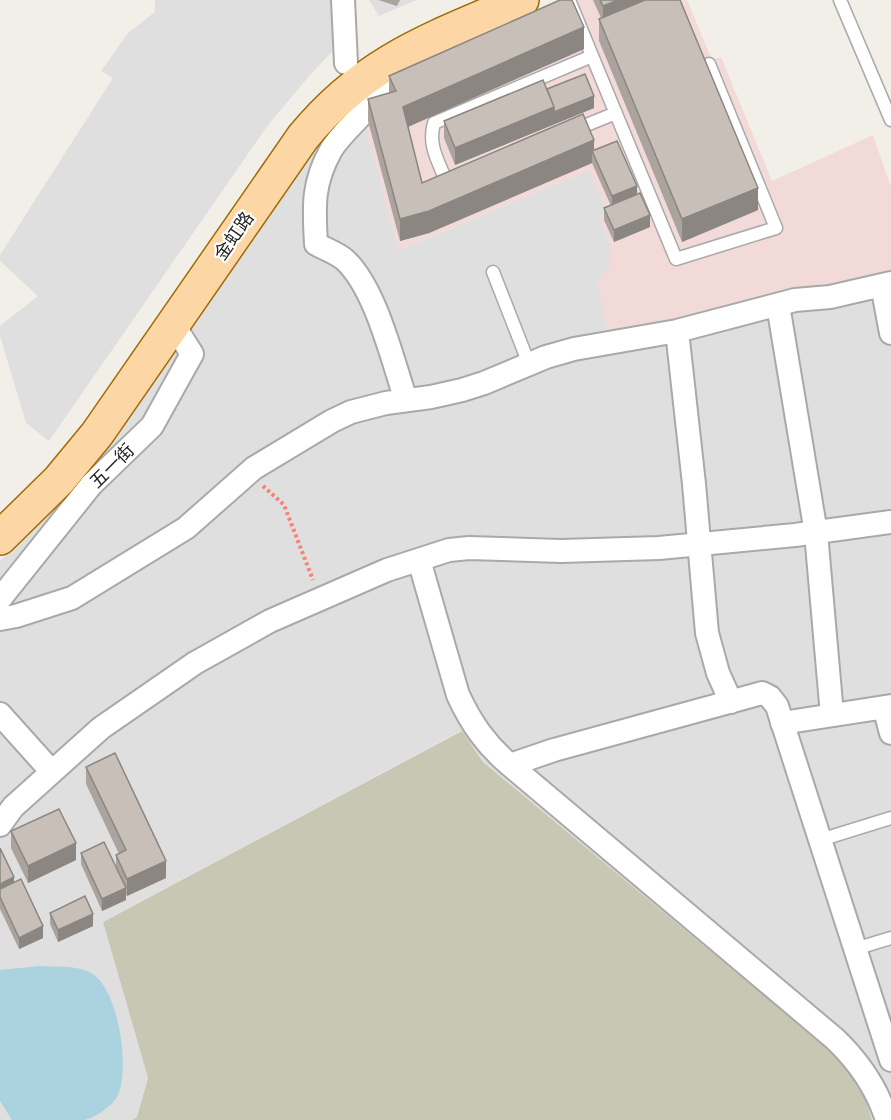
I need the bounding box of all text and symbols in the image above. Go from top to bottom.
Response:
street label: 金虹路 [210,208,258,264]
street label: 五一街 [85,439,139,493]

